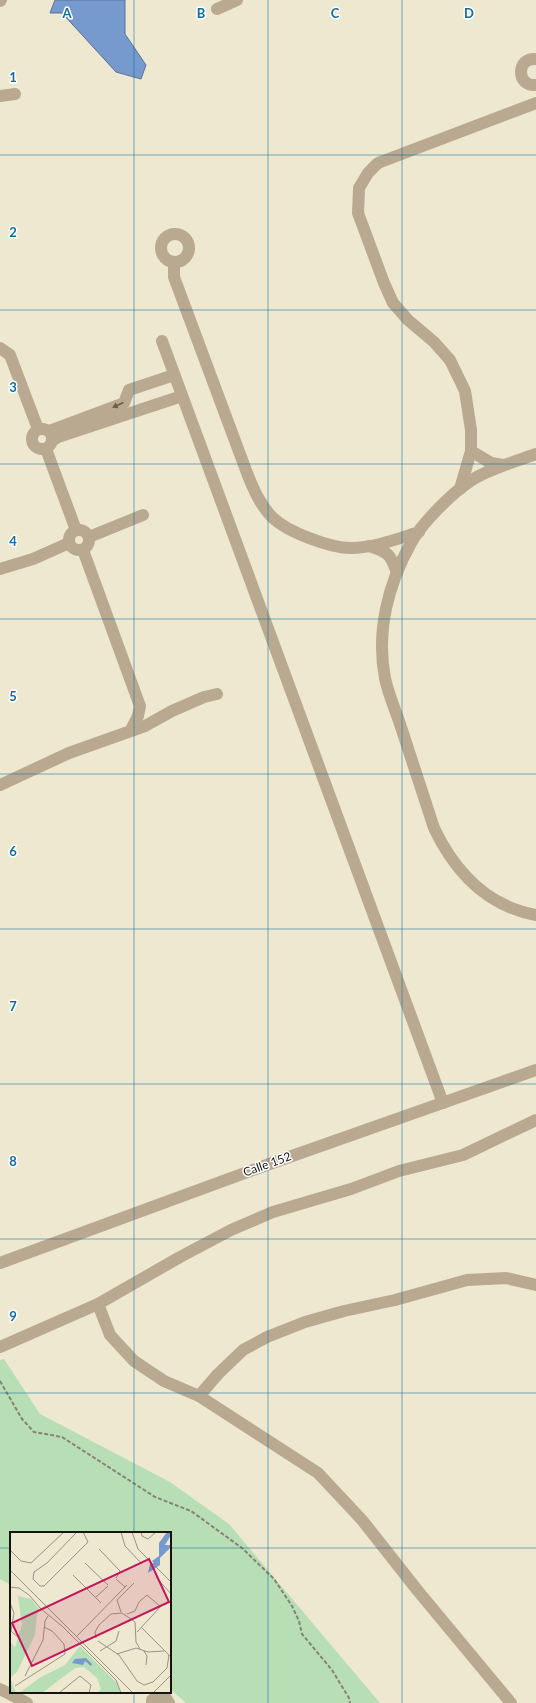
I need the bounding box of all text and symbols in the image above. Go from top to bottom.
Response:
text: A [61,5,72,21]
text: B [197,5,206,21]
text: C [331,5,340,21]
text: D [464,5,474,21]
text: 1 [9,69,17,85]
text: 2 [9,224,17,240]
text: 3 [9,379,17,395]
one-way arrow [113,402,124,408]
text: 4 [9,533,17,549]
text: 5 [9,688,17,704]
text: 6 [9,843,17,859]
text: 7 [9,998,17,1014]
street label: Calle 152 [241,1148,293,1180]
text: 8 [9,1153,17,1169]
text: 9 [9,1308,17,1324]
inset map [10,1532,171,1693]

